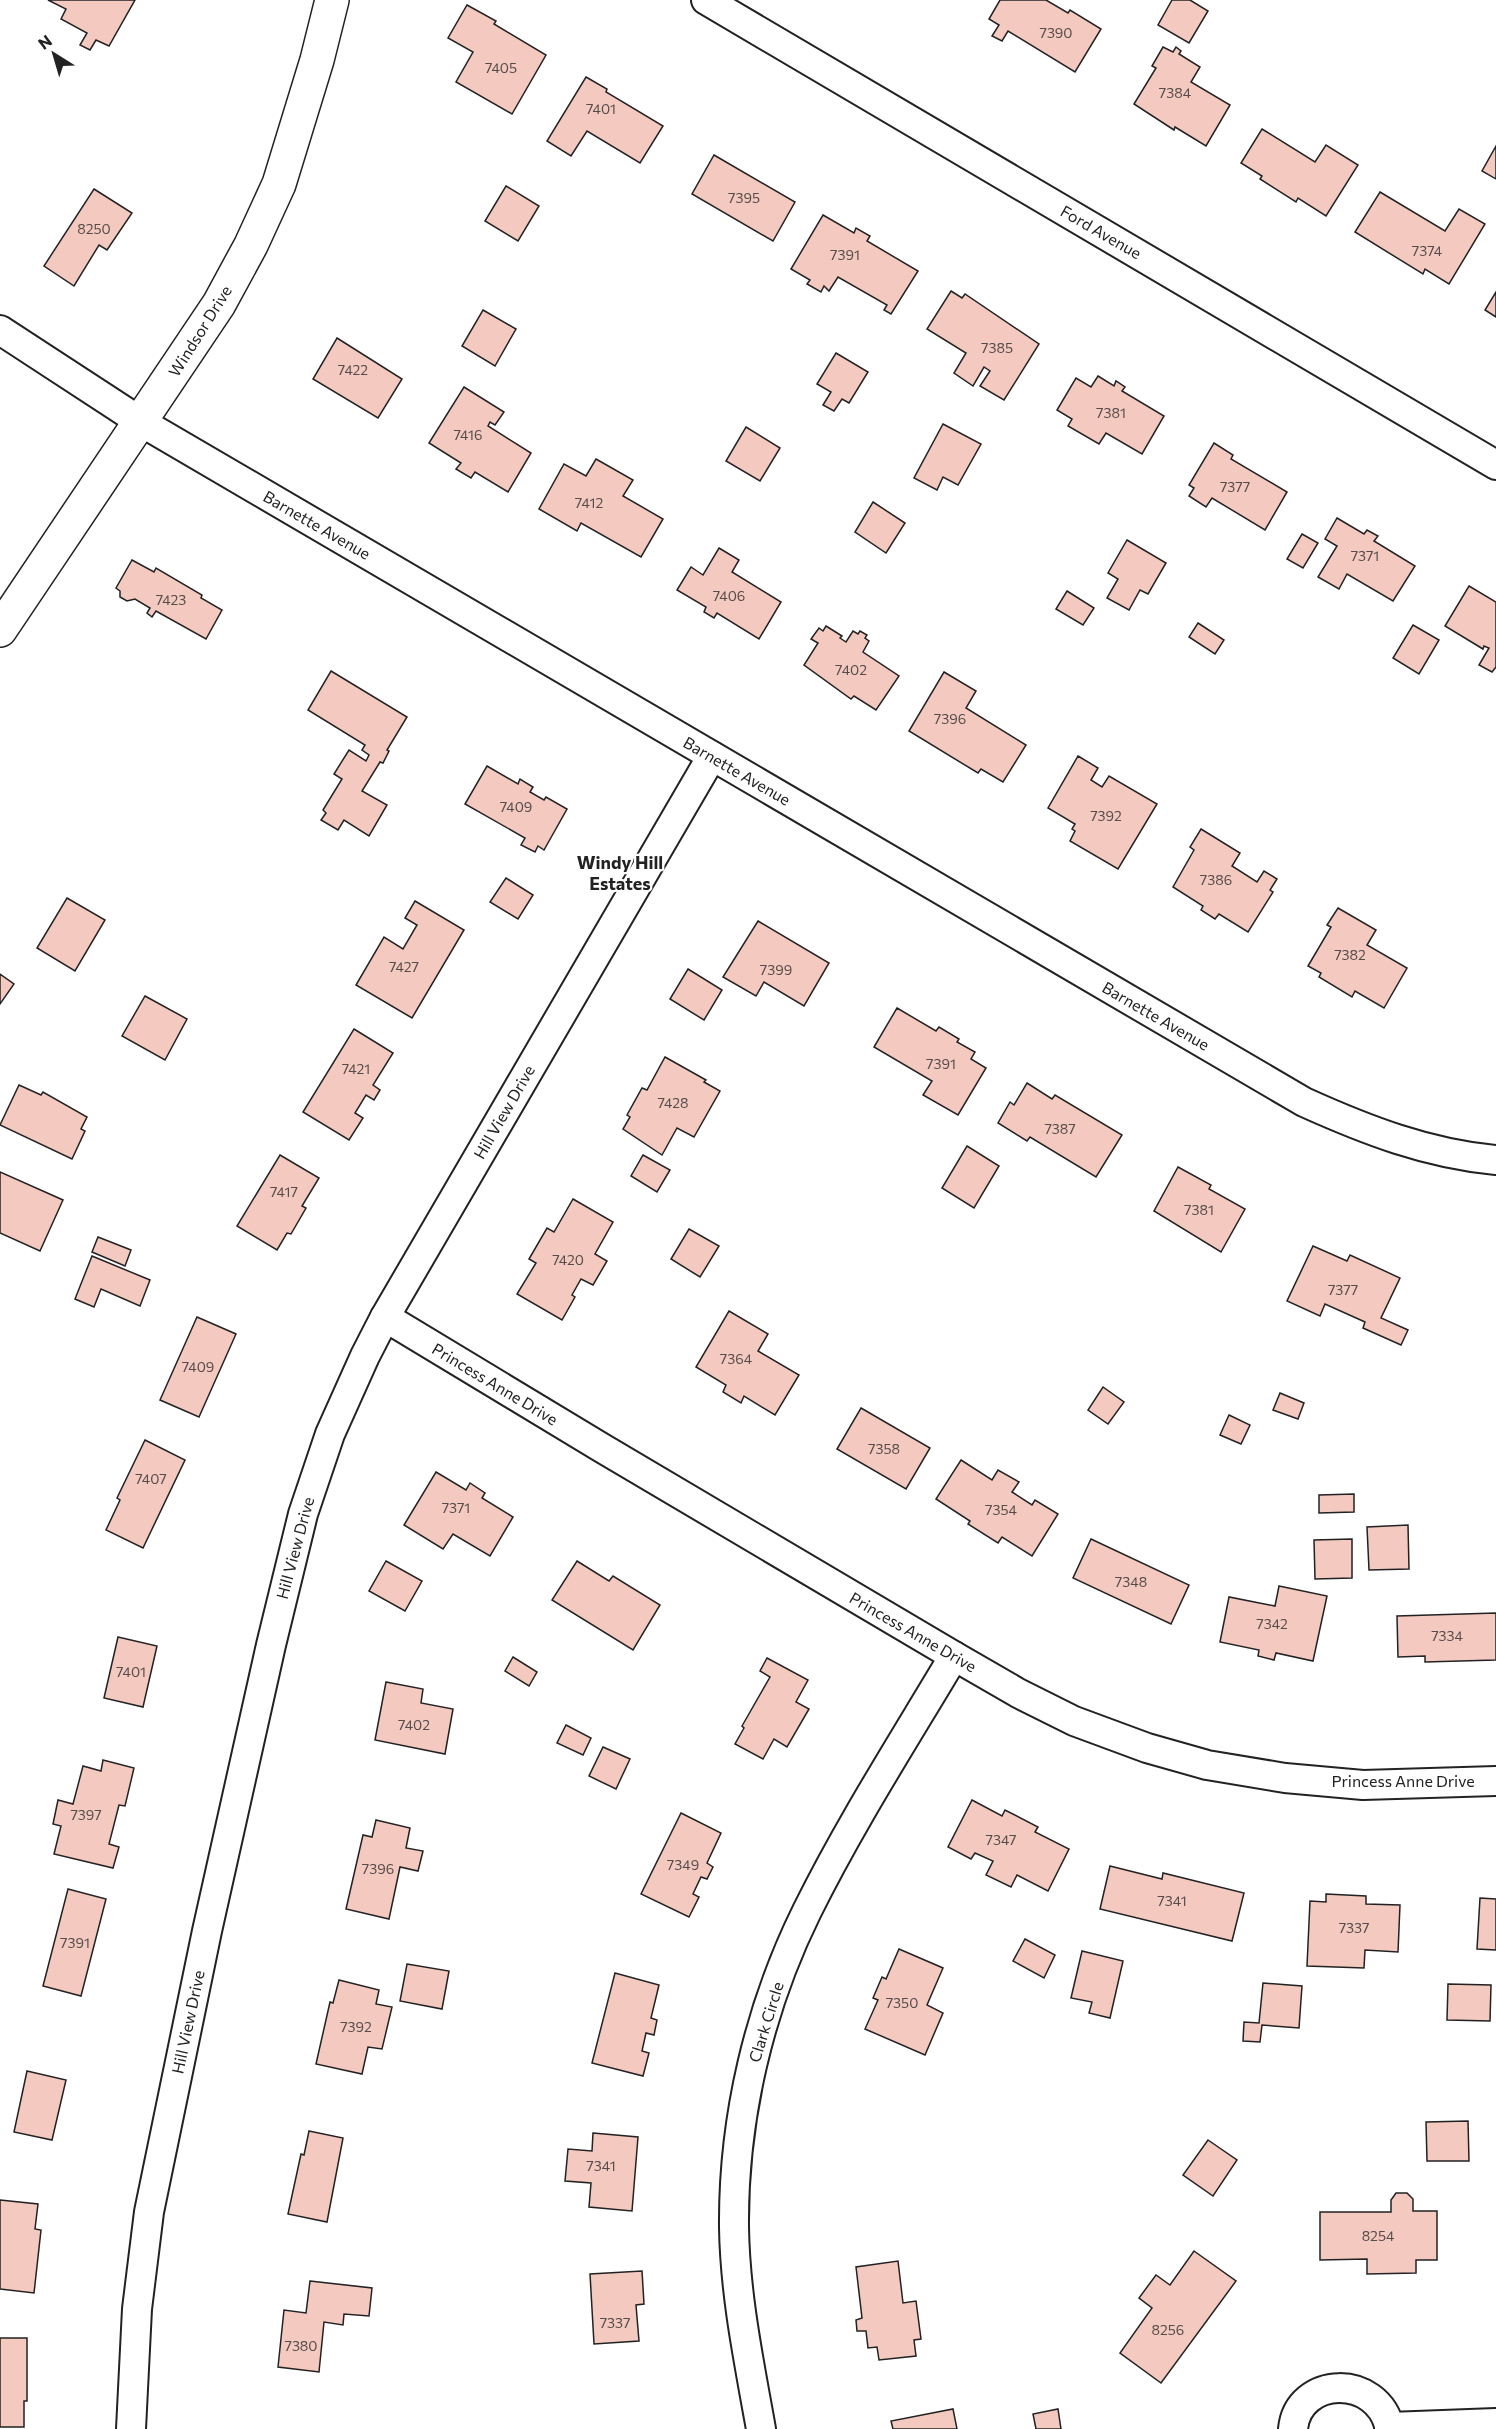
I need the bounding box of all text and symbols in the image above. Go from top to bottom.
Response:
north arrow [24,24,84,84]
house number: 7390 [1039,24,1073,41]
text: N [34,30,55,53]
house number: 7405 [485,59,517,76]
house number: 7384 [1159,84,1192,101]
house number: 7401 [586,100,616,117]
house number: 7395 [728,189,760,206]
street label: Ford Avenue [1057,201,1145,262]
house number: 8250 [77,220,111,237]
house number: 7374 [1412,242,1443,259]
house number: 7391 [830,246,860,263]
street label: Windsor Drive [164,282,235,380]
house number: 7385 [981,339,1013,356]
house number: 7422 [338,361,368,378]
house number: 7381 [1096,404,1126,421]
house number: 7416 [453,426,483,443]
house number: 7377 [1220,478,1250,495]
street label: Barnette Avenue [260,486,374,563]
house number: 7412 [575,494,603,511]
house number: 7371 [1351,547,1379,564]
house number: 7406 [713,587,745,604]
house number: 7423 [156,591,186,608]
house number: 7402 [835,661,867,678]
house number: 7396 [934,710,966,727]
street label: Barnette Avenue [680,732,794,809]
house number: 7409 [500,798,532,815]
house number: 7392 [1090,807,1122,824]
district label: Windy Hill Estates [577,851,663,894]
house number: 7386 [1200,871,1232,888]
house number: 7382 [1334,946,1366,963]
house number: 7427 [389,958,419,975]
house number: 7399 [760,961,792,978]
street label: Barnette Avenue [1099,977,1213,1054]
house number: 7391 [926,1055,956,1072]
house number: 7421 [342,1060,370,1077]
street label: Hill View Drive [469,1061,538,1162]
house number: 7428 [658,1094,688,1111]
house number: 7387 [1044,1120,1076,1137]
house number: 7417 [270,1183,298,1200]
house number: 7381 [1184,1201,1214,1218]
house number: 7420 [552,1251,584,1268]
house number: 7377 [1328,1281,1358,1298]
street label: Princess Anne Drive [429,1339,562,1429]
house number: 7364 [720,1350,753,1367]
house number: 7409 [182,1358,214,1375]
house number: 7358 [868,1440,900,1457]
house number: 7407 [135,1470,167,1487]
street label: Hill View Drive [272,1495,317,1601]
house number: 7371 [442,1499,470,1516]
house number: 7354 [985,1501,1018,1518]
house number: 7348 [1115,1573,1147,1590]
street label: Princess Anne Drive [846,1588,980,1676]
house number: 7342 [1256,1615,1288,1632]
house number: 7334 [1431,1627,1463,1644]
house number: 7401 [116,1663,146,1680]
house number: 7402 [398,1716,430,1733]
street label: Princess Anne Drive [1331,1771,1475,1790]
house number: 7397 [70,1806,102,1823]
house number: 7347 [986,1831,1016,1848]
house number: 7349 [667,1856,699,1873]
house number: 7396 [362,1860,394,1877]
house number: 7341 [1157,1892,1187,1909]
house number: 7337 [1339,1919,1369,1936]
house number: 7391 [60,1934,90,1951]
street label: Hill View Drive [167,1968,208,2075]
street label: Clark Circle [744,1979,787,2064]
house number: 7350 [886,1994,918,2011]
house number: 7392 [340,2018,372,2035]
house number: 7341 [586,2157,616,2174]
house number: 8254 [1362,2227,1395,2244]
house number: 7337 [600,2314,630,2331]
house number: 8256 [1152,2321,1184,2338]
house number: 7380 [284,2337,318,2354]

